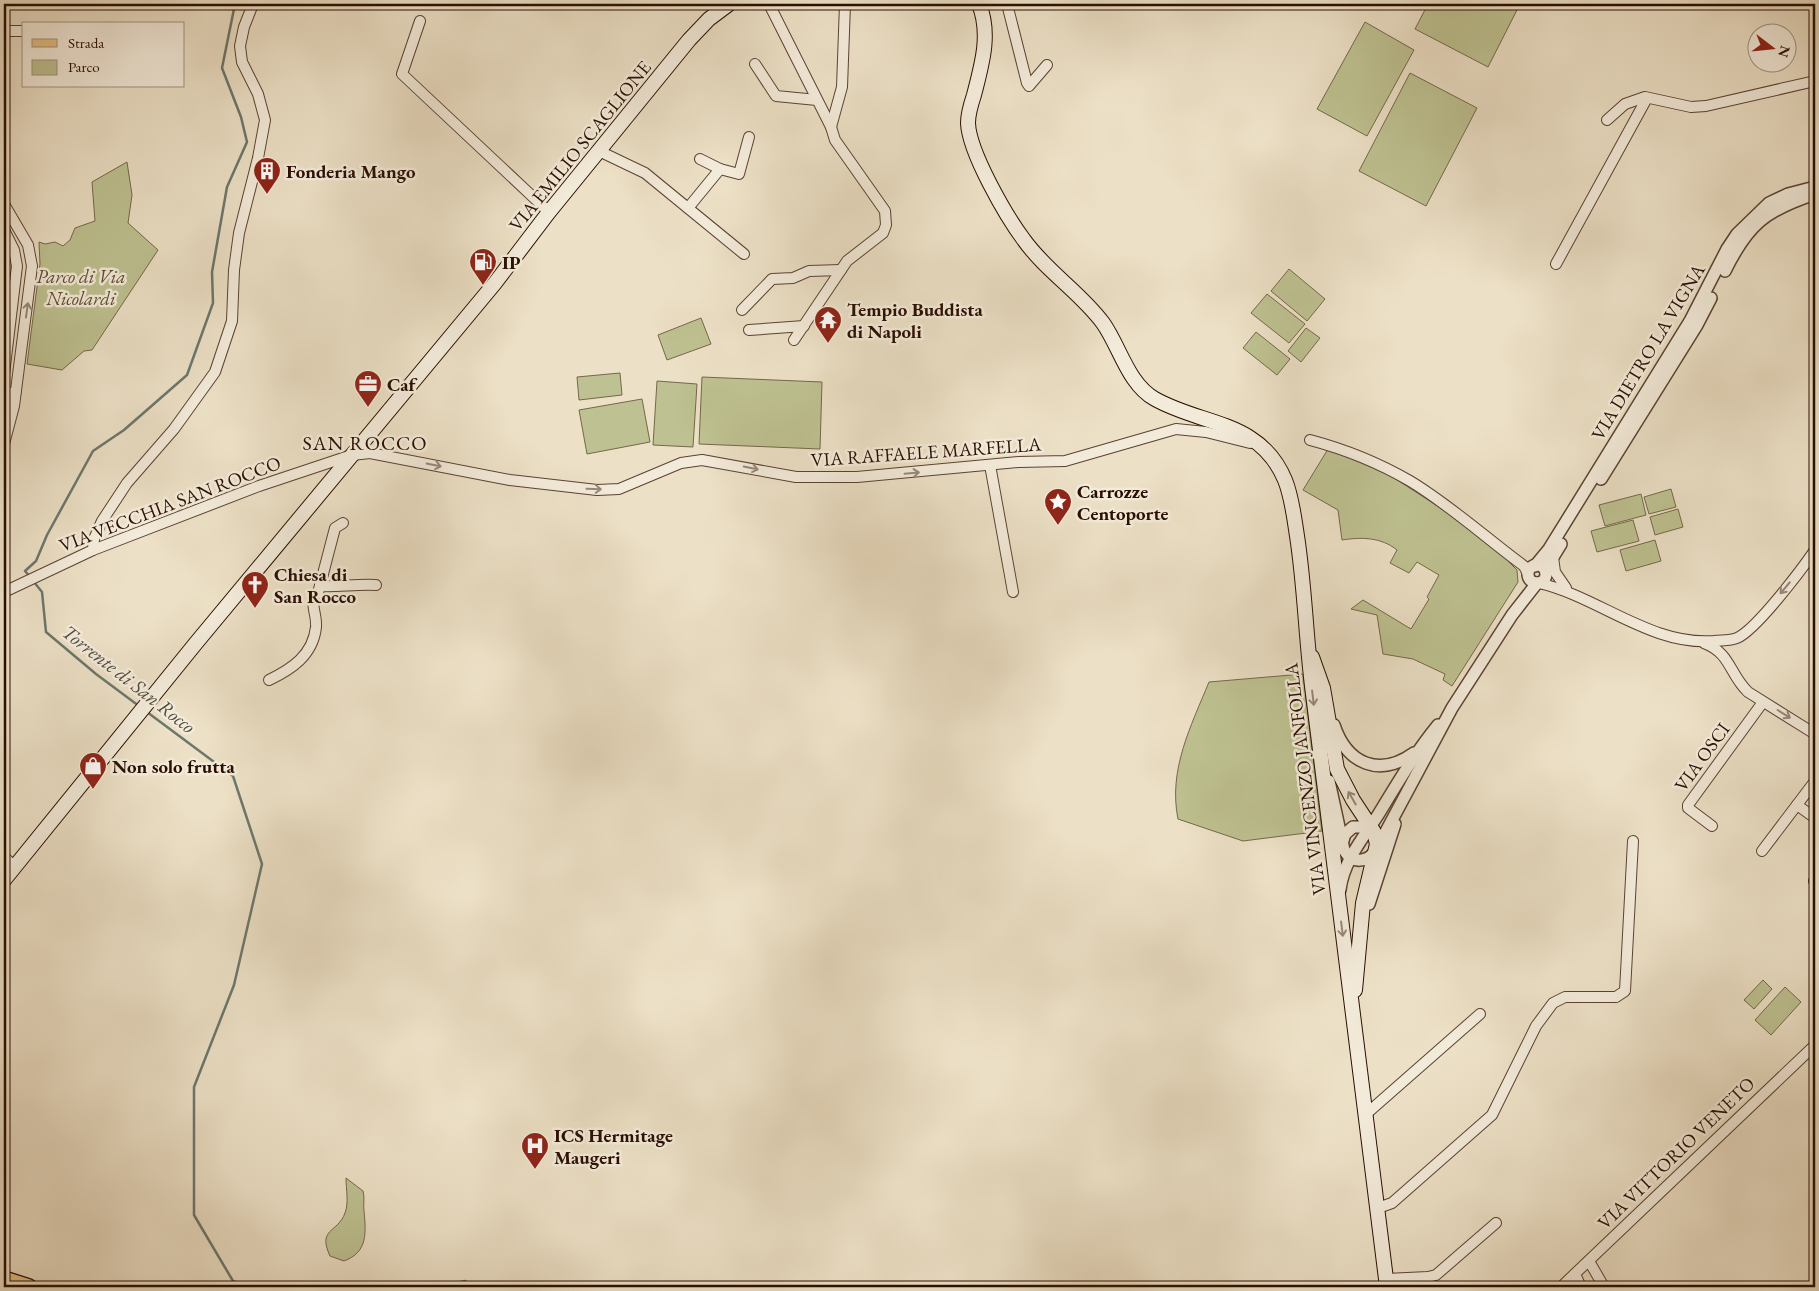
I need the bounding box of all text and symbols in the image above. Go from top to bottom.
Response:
legend [22,22,185,88]
north arrow [1746,22,1796,72]
text: Strada [68,33,104,52]
text: N [1774,44,1795,60]
street label: VIA EMILIO SCAGLIONE [503,55,657,237]
text: Parco [68,57,100,76]
building icon: Fonderia Mango [252,156,282,195]
place label: Fonderia Mango [286,159,416,184]
fuel station icon: IP [468,247,498,286]
place label: IP [502,250,521,275]
street label: VIA DIETRO LA VIGNA [1585,258,1711,445]
park label: Parco di Via Nicolardi [36,264,126,311]
place label: Tempio Buddista di Napoli [847,297,983,344]
one-way arrow [22,303,32,319]
temple icon: Tempio Buddista di Napoli [813,305,843,344]
office icon: Caf [353,369,383,408]
place label: Caf [387,372,418,397]
district label: SAN ROCCO [302,430,428,456]
street label: VIA RAFFAELE MARFELLA [810,431,1043,473]
street label: VIA VECCHIA SAN ROCCO [55,450,285,558]
one-way arrow [425,461,441,470]
one-way arrow [742,463,758,473]
one-way arrow [904,468,920,478]
place label: Carrozze Centoporte [1077,479,1169,526]
one-way arrow [586,485,602,494]
place icon: Carrozze Centoporte [1043,487,1073,526]
place label: Chiesa di San Rocco [274,562,356,609]
church icon: Chiesa di San Rocco [240,570,270,609]
one-way arrow [1779,582,1790,595]
water label: Torrente di San Rocco [57,619,201,739]
street label: VIA VINCENZO JANFOLLA [1278,661,1332,896]
one-way arrow [1308,690,1318,706]
one-way arrow [1777,709,1791,720]
street label: VIA OSCI [1669,717,1736,796]
shop icon: Non solo frutta [78,751,108,790]
place label: Non solo frutta [112,754,235,779]
one-way arrow [1347,790,1357,805]
one-way arrow [1337,920,1347,936]
street label: VIA VITTORIO VENETO [1592,1071,1760,1235]
place label: ICS Hermitage Maugeri [554,1123,673,1170]
hospital icon: ICS Hermitage Maugeri [520,1131,550,1170]

